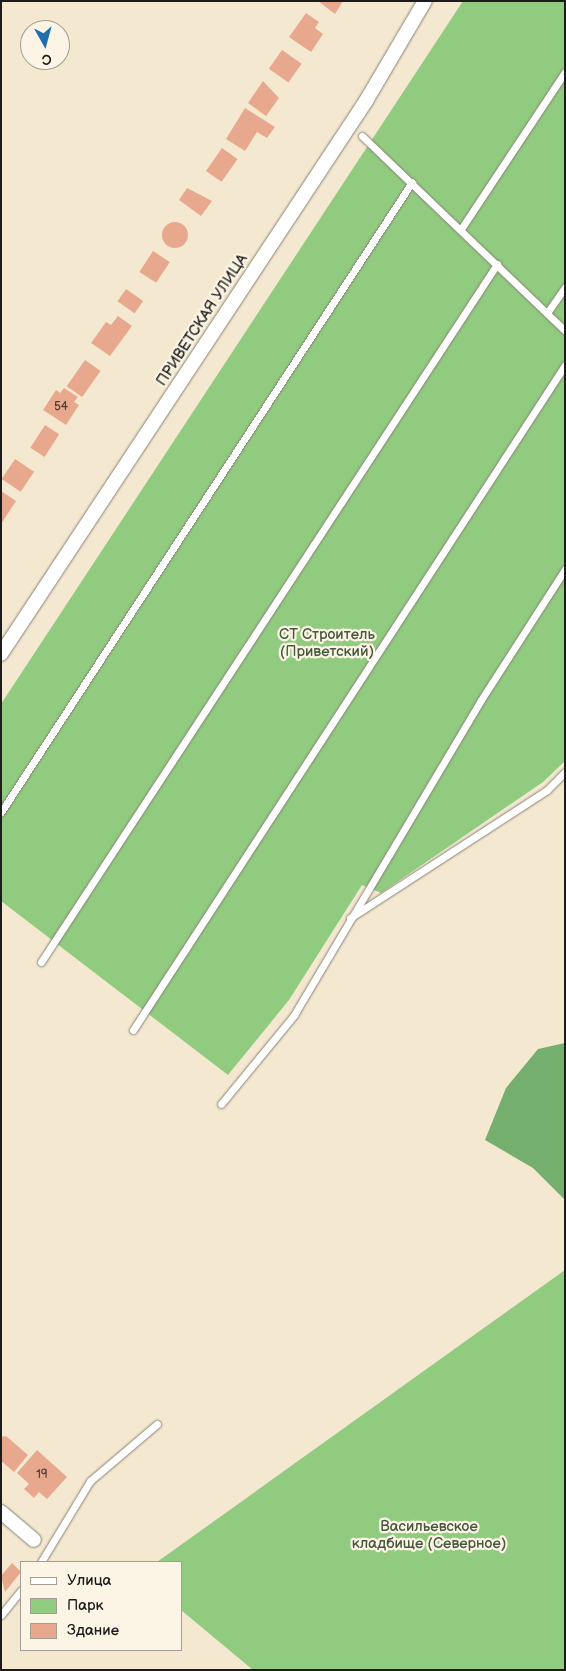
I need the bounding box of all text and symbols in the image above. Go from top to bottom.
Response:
north arrow [20,20,70,70]
text: С [41,50,53,68]
street label: ПРИВЕТСКАЯ УЛИЦА [153,251,251,389]
house number: 54 [54,400,68,414]
park label: СТ Строитель (Приветский) [279,625,375,660]
house number: 19 [36,1468,48,1482]
park label: Васильевское кладбище (Северное) [352,1517,506,1552]
legend [20,1561,182,1651]
text: Улица [67,1571,111,1590]
text: Парк [67,1596,104,1615]
text: Здание [67,1621,119,1640]

